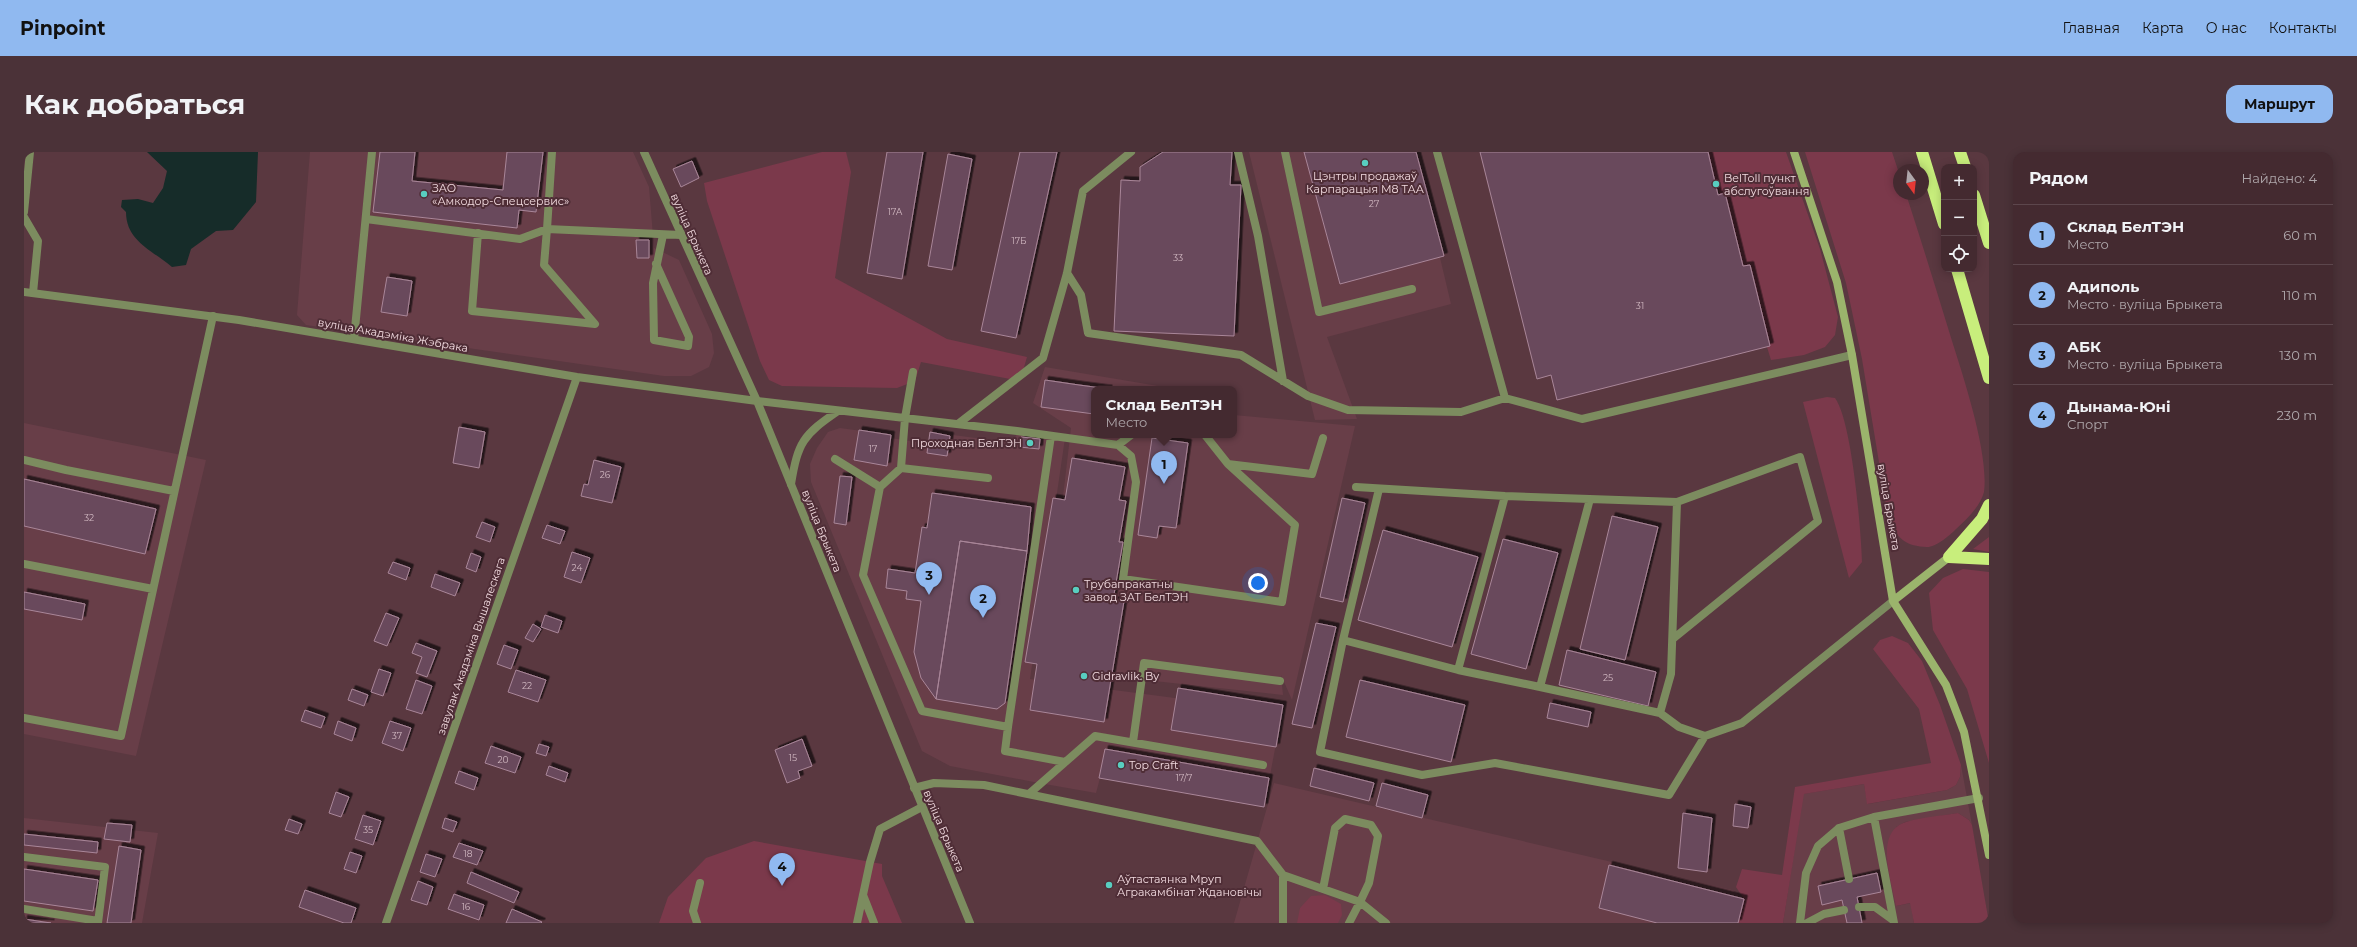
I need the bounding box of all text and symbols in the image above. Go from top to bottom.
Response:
text: Pinpoint [20,17,105,40]
text: Главная [2062,19,2120,37]
text: Карта [2142,19,2184,37]
text: О нас [2206,19,2247,37]
text: Контакты [2269,19,2337,37]
button: Маршрут [2226,85,2333,123]
text: Как добраться [24,87,245,121]
marker: Цэнтры продажаў Карпарацыя М8 ТАА [1360,158,1370,168]
north arrow [1893,164,1929,200]
map controls [1941,164,1977,272]
button: + [1941,164,1977,200]
text: Рядом [2029,168,2088,188]
place label: Цэнтры продажаў Карпарацыя М8 ТАА [1306,169,1425,196]
text: Найдено: 4 [2242,170,2317,186]
place label: BelToll пункт абслугоўвання [1724,171,1809,198]
marker: BelToll пункт абслугоўвання [1711,179,1721,189]
place label: ЗАО «Амкодор-Спецсервис» [432,181,569,208]
marker: ЗАО «Амкодор-Спецсервис» [419,189,429,199]
street label: вуліца Брыкета [668,191,716,277]
house number: 27 [1369,198,1379,209]
button: − [1941,200,1977,236]
house number: 17А [888,206,903,217]
text: Склад БелТЭН [2067,217,2184,236]
text: 1 [2039,227,2045,243]
text: 60 m [2283,227,2317,243]
house number: 17Б [1011,235,1027,246]
button: locate [1941,236,1977,272]
text: Место [2067,236,2109,252]
house number: 33 [1173,252,1183,263]
text: Адиполь [2067,277,2139,296]
text: 2 [2038,287,2046,303]
text: 110 m [2282,287,2317,303]
text: Место · вуліца Брыкета [2067,296,2223,312]
house number: 31 [1636,300,1644,311]
street label: вуліца Акадэміка Жэбрака [317,315,469,355]
text: АБК [2067,337,2101,356]
text: 3 [2038,347,2046,363]
text: 130 m [2279,347,2317,363]
text: Место · вуліца Брыкета [2067,356,2223,372]
popup [1091,386,1237,438]
text: Склад БелТЭН [1105,395,1223,414]
text: Дынама-Юні [2067,397,2171,416]
text: 4 [2038,407,2046,423]
text: 230 m [2276,407,2317,423]
text: Место [1105,414,1147,430]
text: Спорт [2067,416,2108,432]
place label: Проходная БелТЭН [911,436,1022,450]
marker: Проходная БелТЭН [1025,438,1035,448]
house number: 17 [869,443,877,454]
pin: 1 [1151,451,1177,484]
street label: вуліца Брыкета [1874,463,1904,551]
house number: 26 [600,469,611,480]
street label: вуліца Брыкета [799,488,845,574]
house number: 32 [84,512,94,523]
street label: завулак Акадэміка Вышалескага [434,555,508,737]
house number: 24 [572,562,582,573]
pin: 3 [916,562,942,595]
your location [1248,573,1268,593]
place label: Трубапракатны завод ЗАТ БелТЭН [1084,577,1189,604]
pin: 2 [970,585,996,618]
marker: Трубапракатны завод ЗАТ БелТЭН [1071,585,1081,595]
place label: Gidravlik. By [1092,669,1159,683]
marker: Gidravlik. By [1079,671,1089,681]
house number: 25 [1603,672,1613,683]
house number: 22 [522,680,532,691]
house number: 37 [392,730,402,741]
house number: 15 [789,752,797,763]
house number: 20 [497,754,509,765]
place label: Top Craft [1129,758,1179,772]
marker: Top Craft [1116,760,1126,770]
house number: 17/7 [1176,772,1192,783]
street label: вуліца Брыкета [920,788,968,874]
house number: 35 [363,824,373,835]
house number: 18 [464,848,473,859]
pin: 4 [769,853,795,886]
place label: Аўтастаянка Мруп Агракамбінат Ждановічы [1117,872,1262,899]
marker: Аўтастаянка Мруп Агракамбінат Ждановічы [1104,880,1114,890]
house number: 16 [462,901,471,912]

